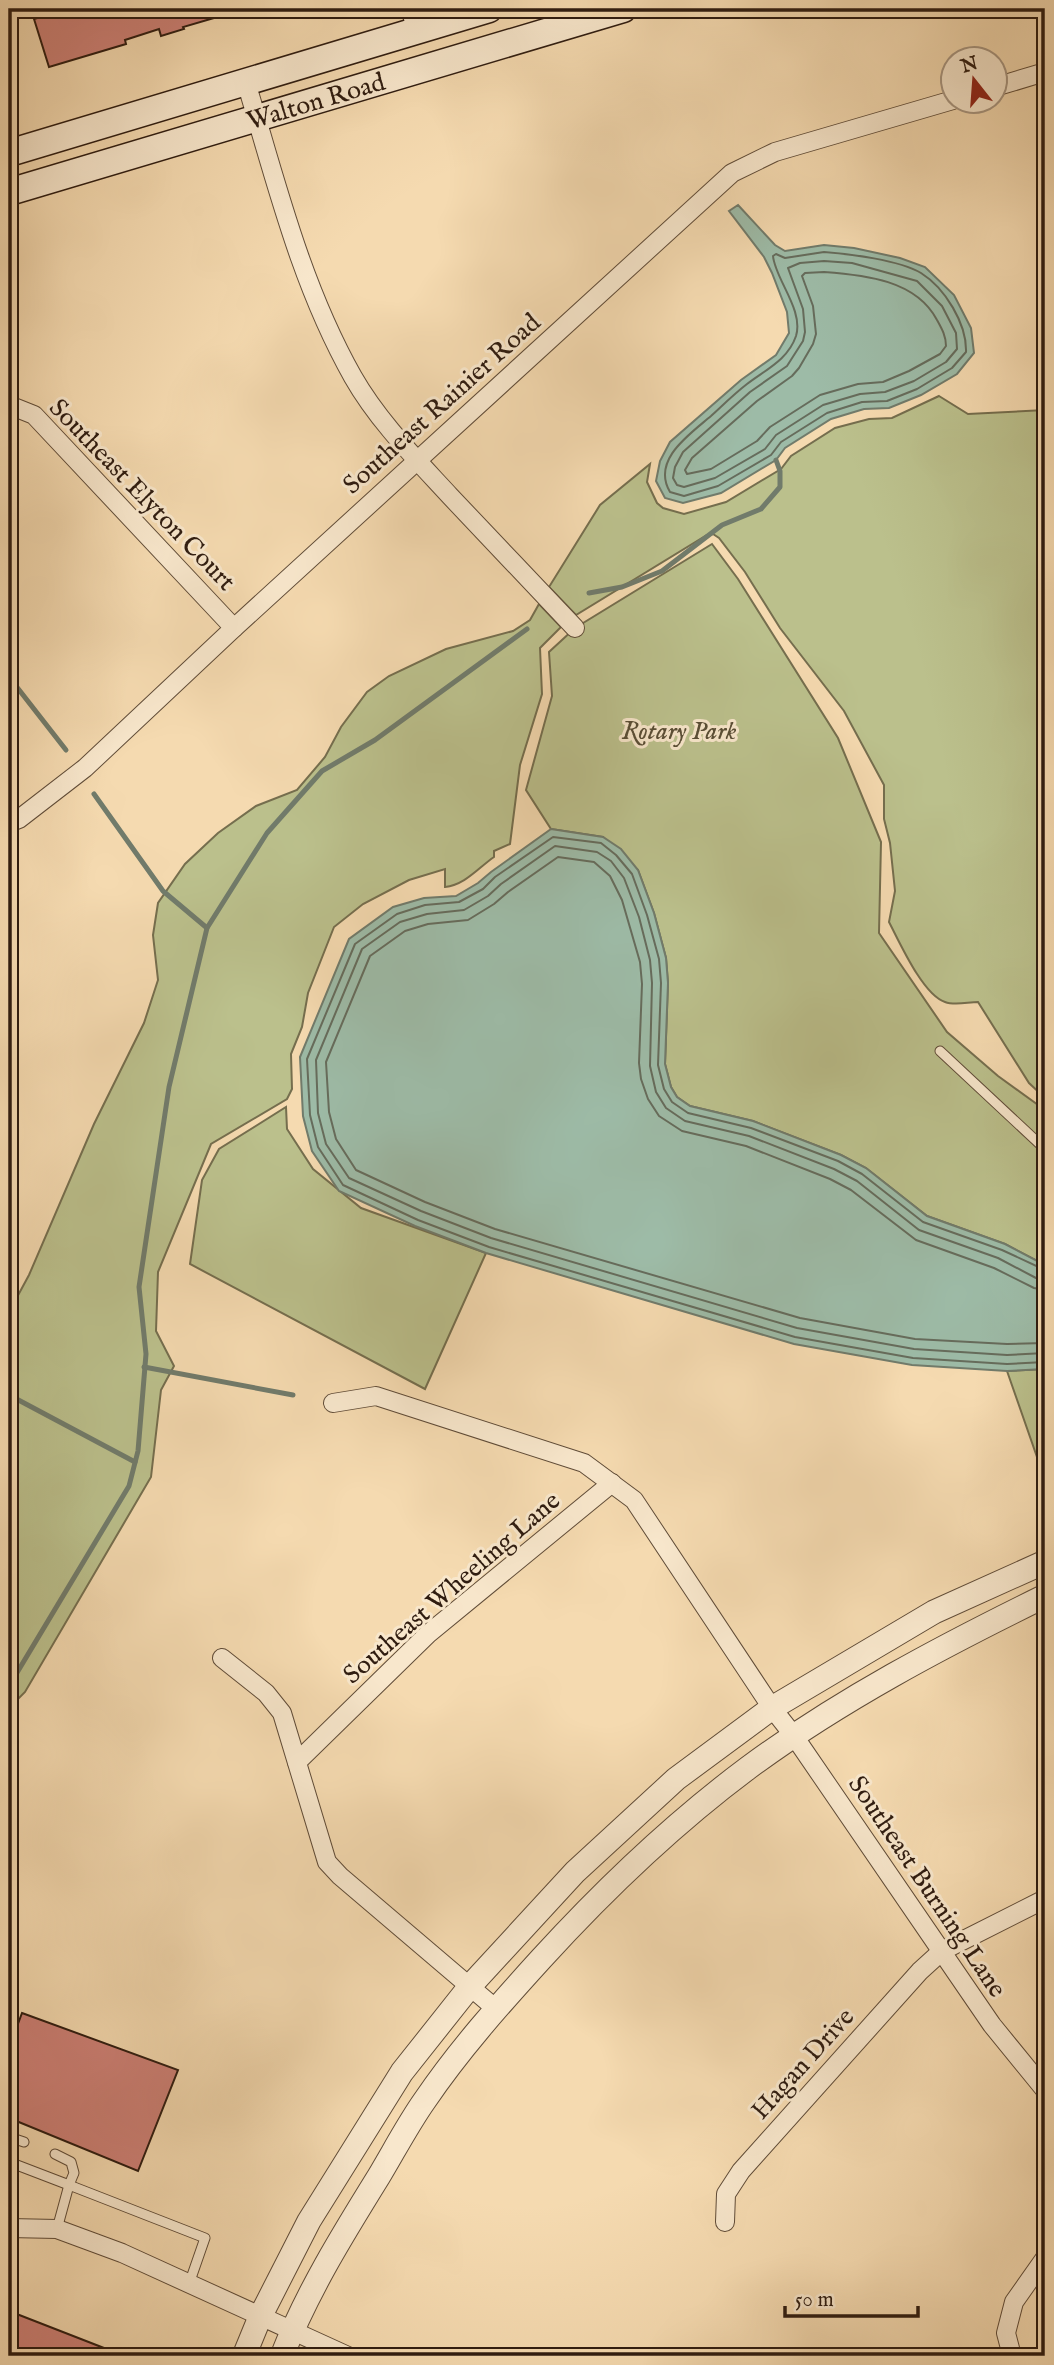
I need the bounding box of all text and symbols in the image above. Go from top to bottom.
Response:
north arrow [939,46,1009,116]
text: N [957,52,982,80]
street label: Walton Road [243,66,389,138]
street label: Southeast Rainier Road [336,307,548,502]
street label: Southeast Elyton Court [42,392,242,598]
park label: Rotary Park [621,715,737,748]
street label: Southeast Wheeling Lane [337,1485,567,1691]
street label: Southeast Burning Lane [840,1770,1013,2004]
street label: Hagan Drive [744,2001,862,2127]
scale bar [785,2274,918,2318]
text: 50 m [795,2287,834,2314]

